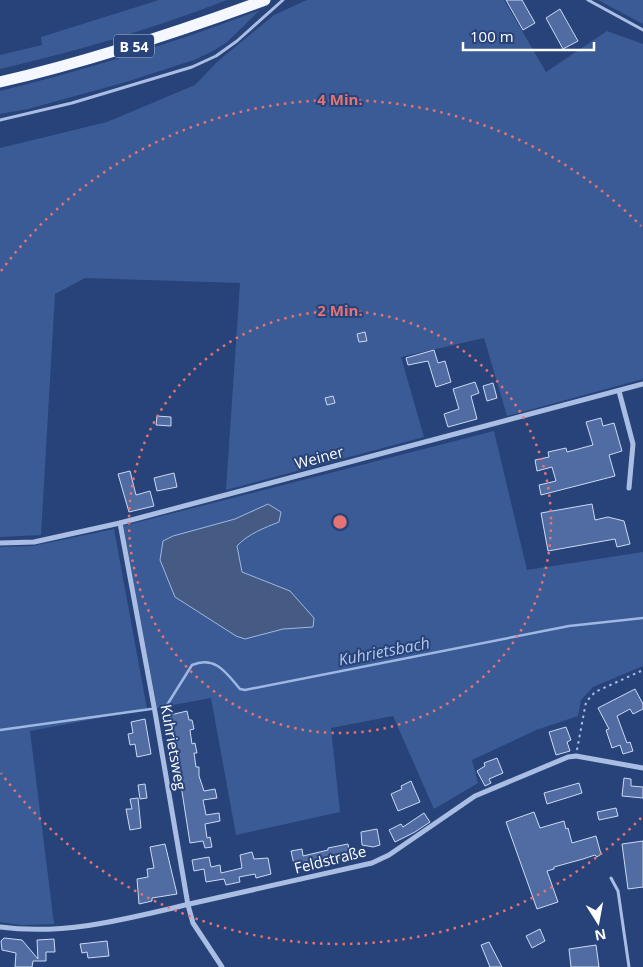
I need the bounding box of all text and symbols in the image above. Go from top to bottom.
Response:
scale bar [463,20,594,52]
text: 100 m [470,26,514,46]
road number: B 54 [114,34,154,58]
text: 4 Min. [317,89,363,109]
text: 2 Min. [317,300,363,320]
street label: Weiner [292,441,346,473]
centre of rings [331,513,349,531]
water label: Kuhrietsbach [336,631,432,671]
street label: Kuhrietsweg [157,703,191,791]
street label: Feldstraße [292,840,368,878]
north arrow [573,897,623,947]
text: N [593,925,608,946]

